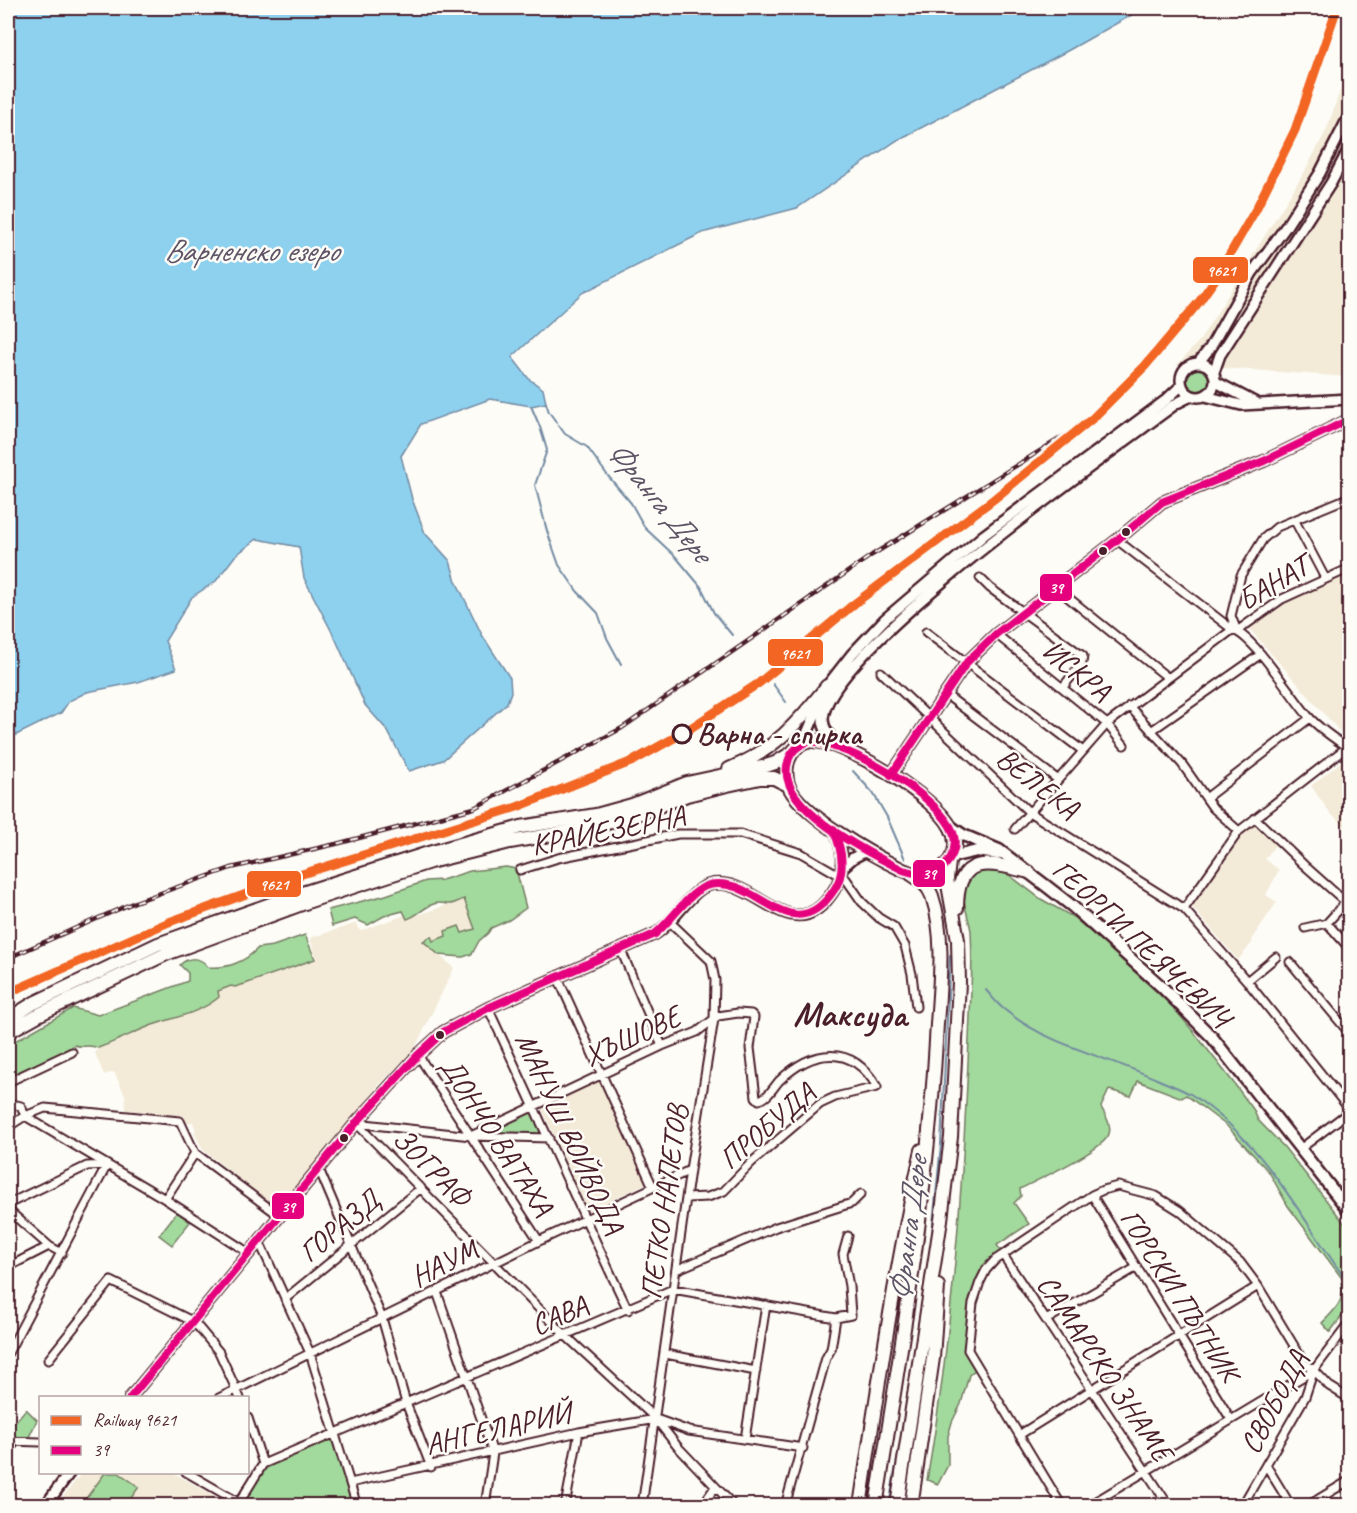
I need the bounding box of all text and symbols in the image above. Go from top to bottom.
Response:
water label: Варненско езеро [164,230,342,271]
line badge: 9621 [1192,256,1249,284]
text: 9621 [1207,261,1237,281]
water label: Франга Дере [599,432,724,574]
unlabelled marker [1120,526,1132,538]
street label: БАНАТ [1231,543,1322,619]
unlabelled marker [1097,545,1109,557]
line badge: 39 [1039,573,1073,602]
text: 39 [1049,578,1065,598]
street label: ИСКРА [1035,631,1120,710]
line badge: 9621 [767,638,824,667]
text: 9621 [781,644,811,664]
place label: Варна - спирка [697,715,863,753]
marker: Варна - спирка [672,724,692,744]
street label: ВЕЛЕКА [989,739,1088,828]
street label: КPAЙEЗEPНA [528,796,690,863]
street label: ГЕОРГИ ПЕЯЧЕВИЧ [1045,850,1242,1038]
line badge: 39 [912,859,946,888]
text: 39 [922,864,938,884]
line badge: 9621 [246,870,302,898]
text: 9621 [260,875,290,895]
district label: Максуда [793,991,910,1037]
street label: ХЪШОВЕ [578,996,690,1075]
street label: MАНУШ ВОЙВОДА [507,1026,634,1241]
unlabelled marker [434,1029,446,1041]
street label: ДОНЧО ВАТАХА [432,1049,563,1223]
street label: ПРOБУДA [711,1073,825,1177]
street label: ПЕТКО НАПЕТОВ [632,1100,697,1302]
street label: ЗОГРАФ [385,1120,482,1217]
unlabelled marker [338,1132,350,1144]
water label: Франга Дере [879,1150,938,1303]
street label: ГОРАЗД [291,1180,389,1270]
line badge: 39 [271,1192,305,1220]
text: 39 [281,1197,297,1217]
street label: ГОРСКИ ПЪТНИК [1112,1202,1251,1393]
street label: НАУМ [404,1230,486,1295]
street label: САМАРСКО ЗНАМЕ [1028,1267,1184,1472]
street label: САВА [525,1286,594,1344]
street label: СВОБОДА [1231,1343,1317,1460]
street label: АНГЕЛАРИЙ [421,1392,579,1463]
legend [39,1396,249,1474]
text: Railway 9621 [93,1409,177,1431]
text: 39 [93,1439,111,1461]

